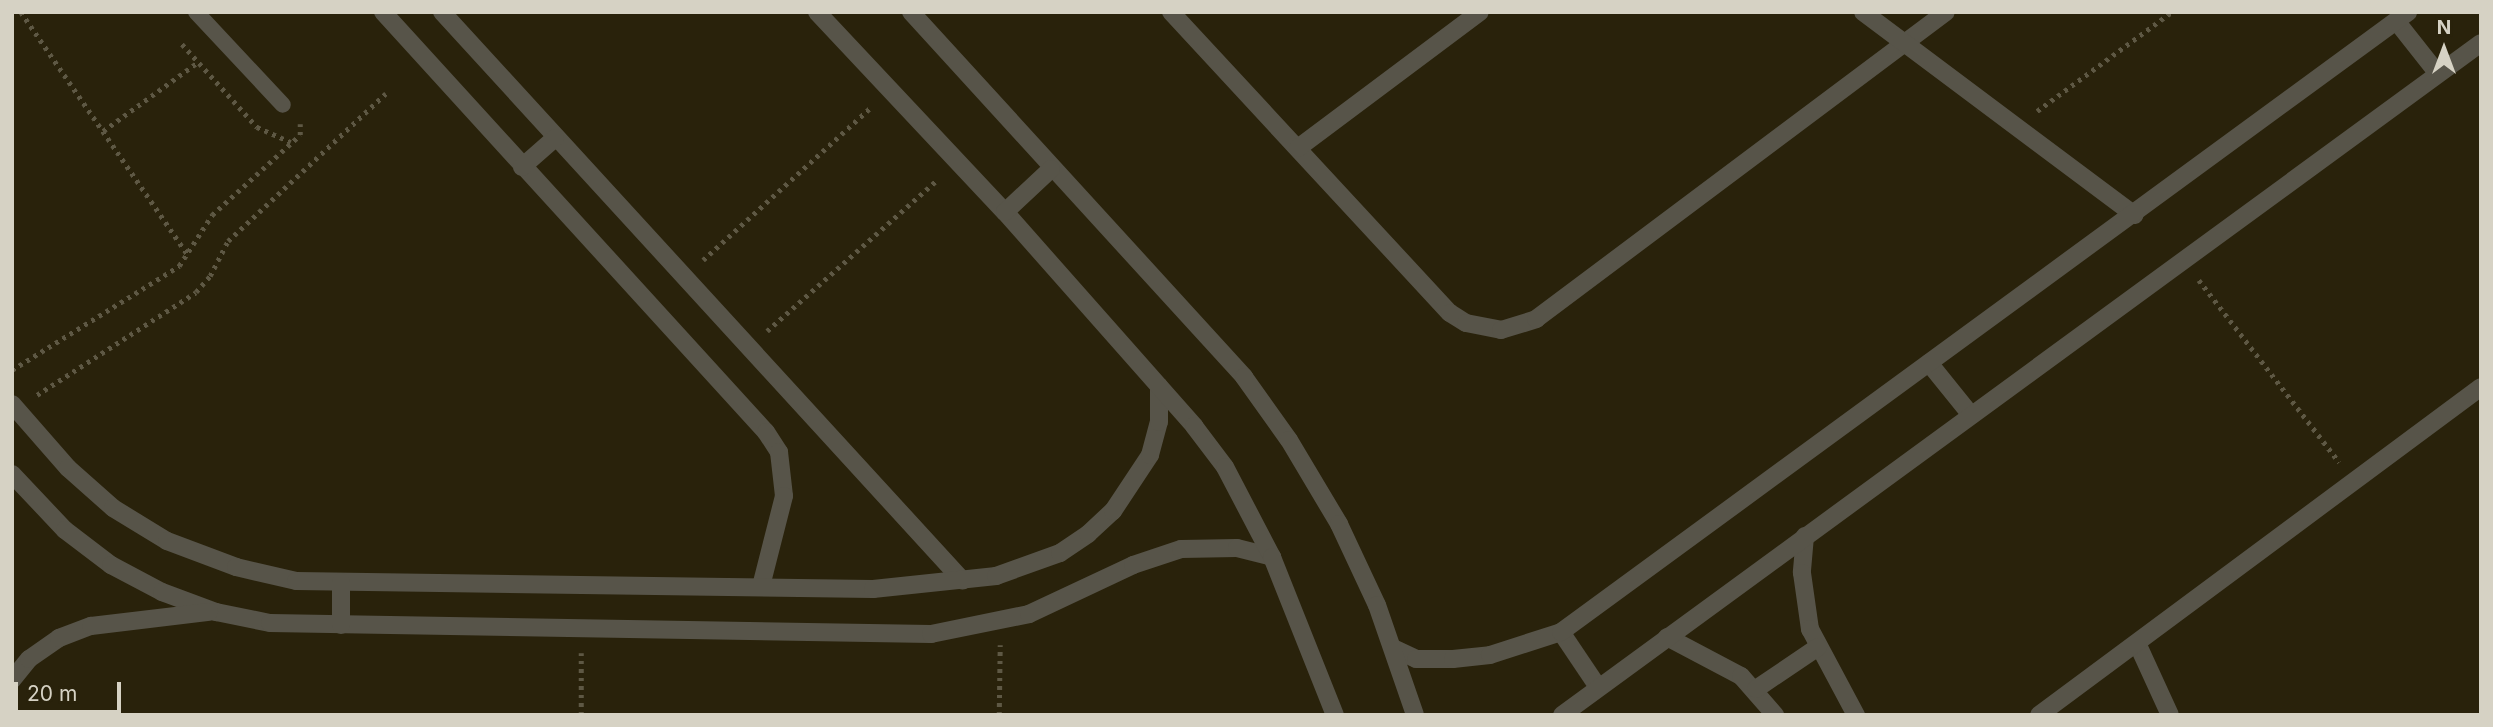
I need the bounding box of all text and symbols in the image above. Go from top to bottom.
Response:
north arrow [2409,14,2479,84]
text: N [2437,16,2451,39]
scale bar [18,668,124,712]
text: 20 m [27,681,77,706]

